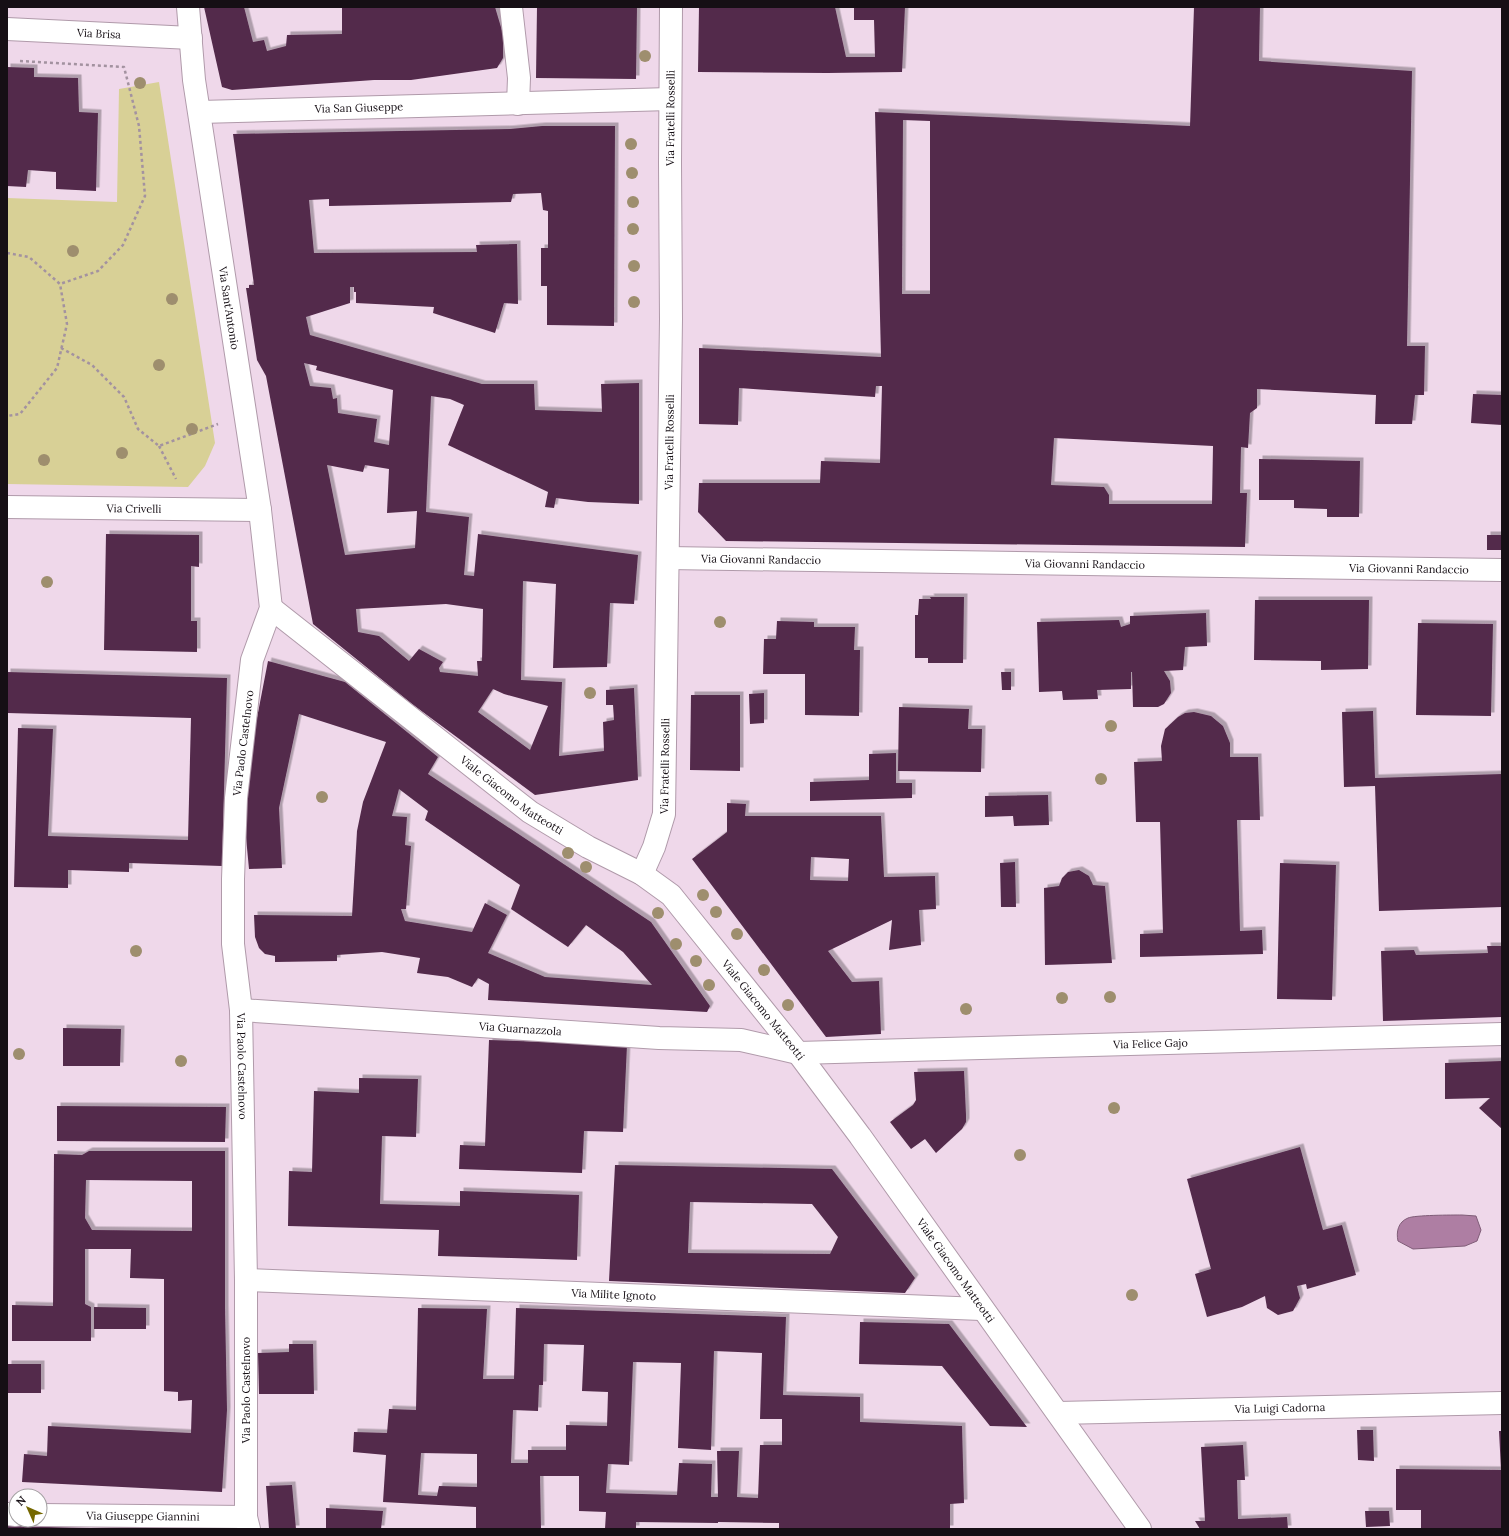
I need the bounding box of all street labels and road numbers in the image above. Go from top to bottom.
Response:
street label: Via Brisa [76,25,122,42]
street label: Via Fratelli Rosselli [663,70,678,167]
street label: Via San Giuseppe [314,99,403,116]
street label: Via Sant'Antonio [216,265,242,350]
street label: Via Fratelli Rosselli [662,394,677,491]
street label: Via Crivelli [105,501,161,516]
street label: Via Giovanni Randaccio [700,551,821,567]
street label: Via Giovanni Randaccio [1024,556,1145,572]
street label: Via Giovanni Randaccio [1348,561,1469,577]
street label: Via Paolo Castelnovo [229,689,256,798]
street label: Via Fratelli Rosselli [657,718,672,815]
street label: Viale Giacomo Matteotti [456,752,566,837]
street label: Viale Giacomo Matteotti [718,956,808,1063]
street label: Via Paolo Castelnovo [234,1012,250,1120]
street label: Via Guarnazzola [478,1019,562,1038]
street label: Via Felice Gajo [1112,1035,1188,1052]
street label: Viale Giacomo Matteotti [913,1215,998,1325]
street label: Via Milite Ignoto [570,1286,656,1303]
street label: Via Paolo Castelnovo [239,1337,253,1444]
street label: Via Luigi Cadorna [1233,1400,1326,1416]
street label: Via Giuseppe Giannini [85,1508,200,1524]

